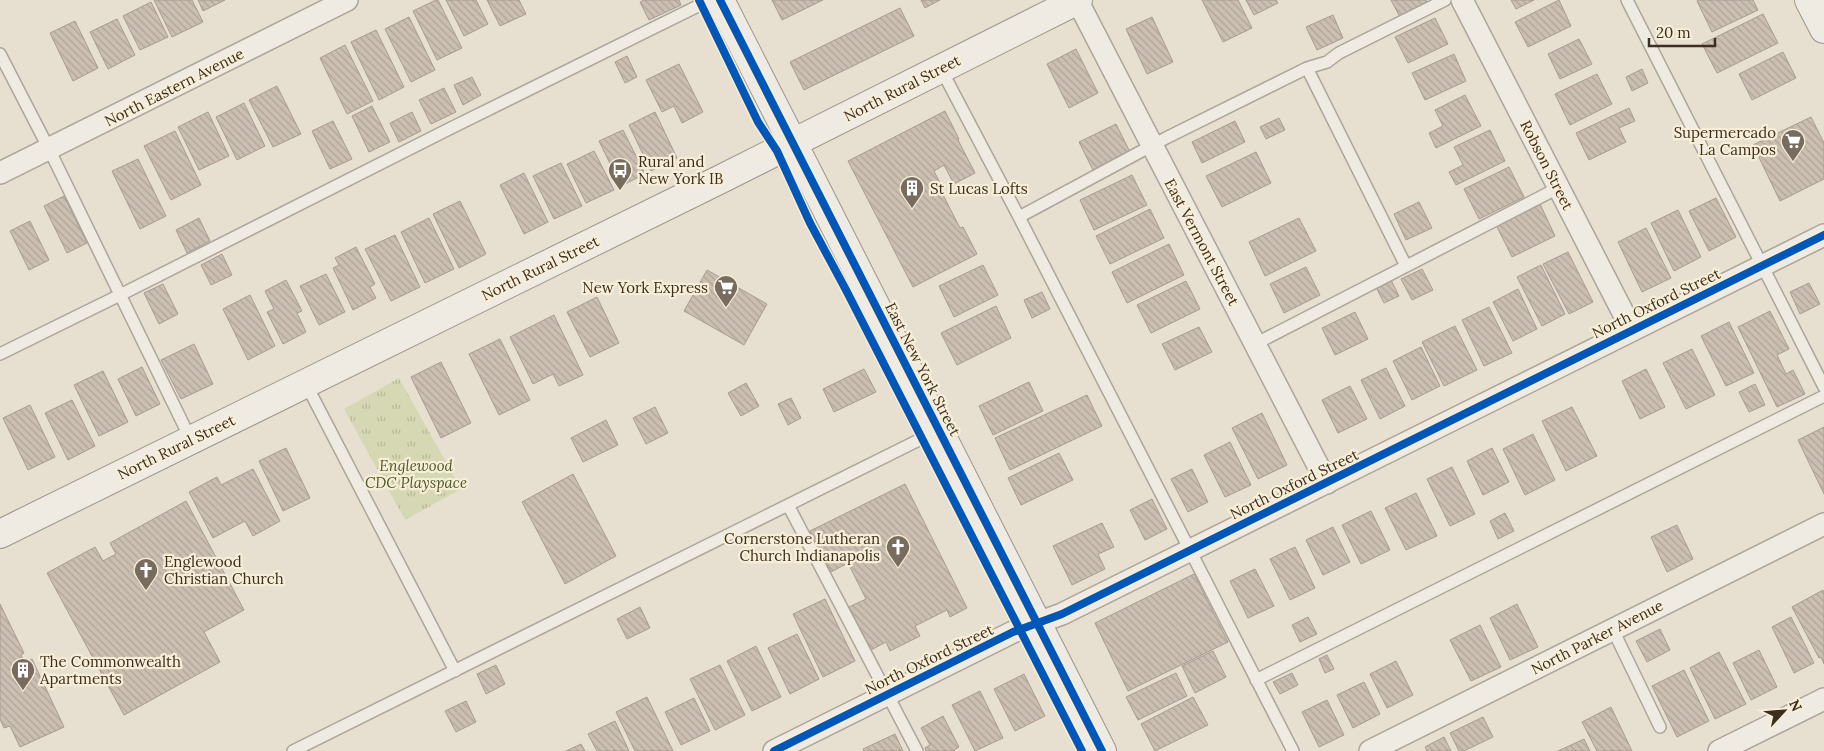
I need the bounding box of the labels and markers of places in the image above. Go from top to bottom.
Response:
place label: Supermercado La Campos [1674,123,1776,159]
supermarket icon: Supermercado La Campos [1780,128,1806,162]
place label: Rural and New York IB [638,152,723,188]
bus stop icon: Rural and New York IB [607,157,633,191]
building icon: St Lucas Lofts [899,175,925,209]
place label: St Lucas Lofts [930,179,1028,198]
supermarket icon: New York Express [713,274,739,308]
place label: New York Express [582,278,708,297]
place label: Cornerstone Lutheran Church Indianapolis [724,529,880,565]
church icon: Cornerstone Lutheran Church Indianapolis [885,534,911,568]
place label: Englewood Christian Church [164,552,284,588]
church icon: Englewood Christian Church [133,557,159,591]
place label: The Commonwealth Apartments [39,652,181,688]
building icon: The Commonwealth Apartments [10,657,36,691]

